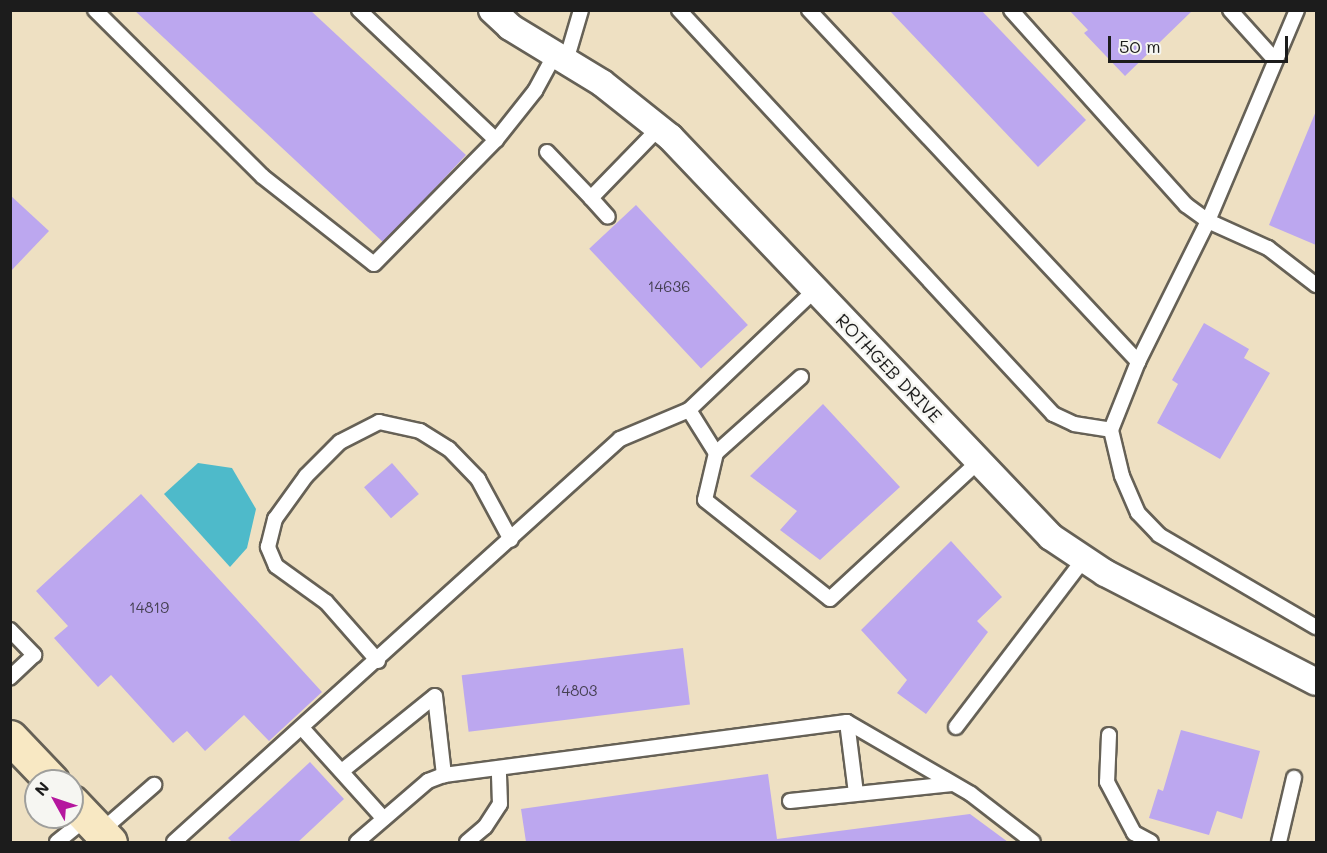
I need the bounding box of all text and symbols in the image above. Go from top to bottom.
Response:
scale bar [1111,24,1291,62]
text: 50 m [1119,34,1161,58]
house number: 14636 [648,278,690,296]
street label: ROTHGEB DRIVE [832,309,946,427]
house number: 14819 [129,599,169,617]
house number: 14803 [555,682,597,700]
north arrow [24,769,84,829]
text: N [29,777,53,800]

